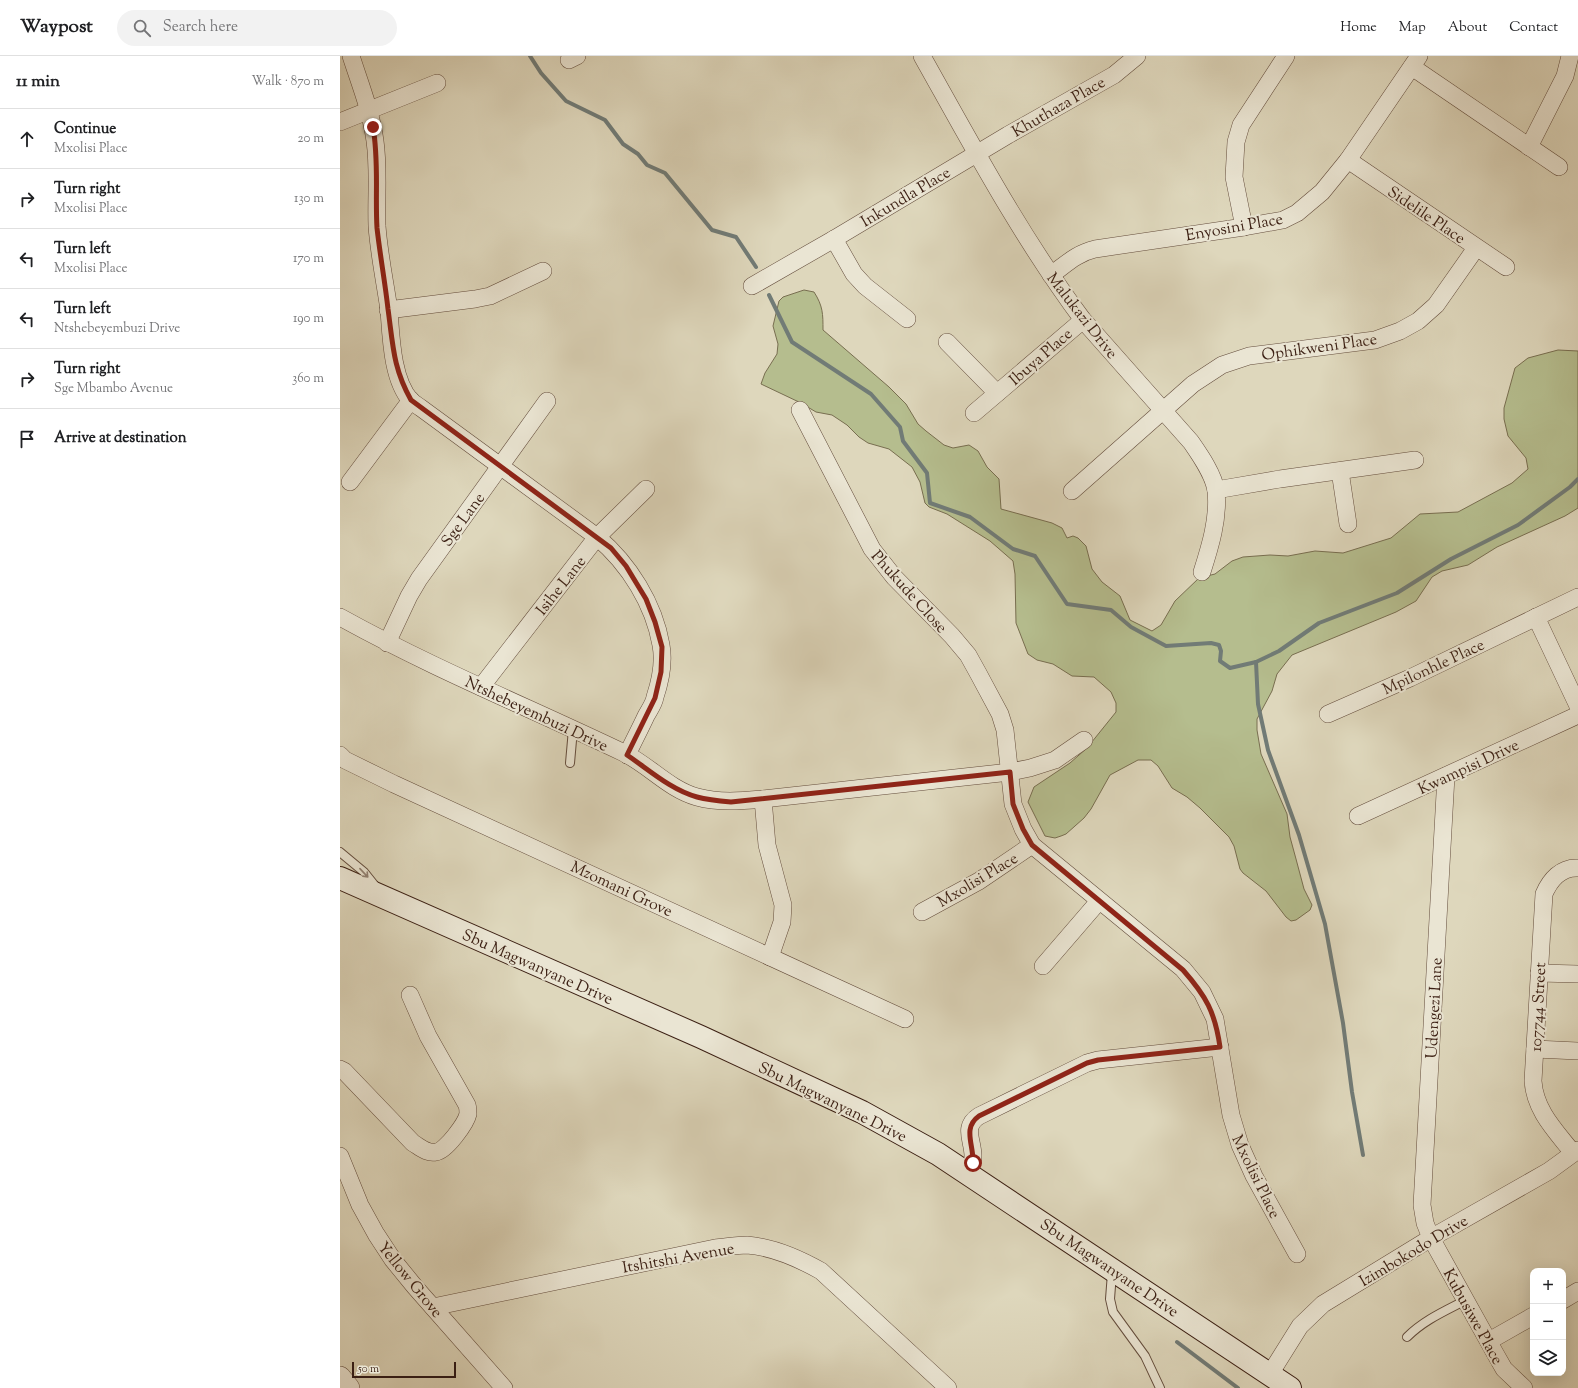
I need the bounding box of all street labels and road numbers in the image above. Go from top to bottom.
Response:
street label: Khuthaza Place [1008,72,1110,144]
street label: Inkundla Place [857,162,956,234]
street label: Sidelile Place [1382,181,1469,251]
street label: Enyosini Place [1184,209,1285,248]
street label: Malukazi Drive [1040,268,1122,365]
street label: Ibuya Place [1005,324,1078,392]
street label: Ophikweni Place [1260,329,1379,368]
street label: Sge Lane [437,489,492,552]
street label: Phukude Close [865,546,952,639]
street label: Isihe Lane [531,552,593,621]
street label: Mpilonhle Place [1379,635,1489,702]
street label: Ntshebeyembuzi Drive [461,672,611,759]
street label: Kwampisi Drive [1415,735,1523,802]
street label: Mxolisi Place [934,848,1023,914]
street label: Mzomani Grove [566,857,676,924]
street label: Sbu Magwanyane Drive [458,925,616,1012]
street label: Udengezi Lane [1421,957,1450,1059]
street label: 107744 Street [1526,961,1553,1052]
street label: Sbu Magwanyane Drive [754,1057,910,1149]
street label: Mxolisi Place [1225,1131,1285,1223]
street label: Izimbokodo Drive [1356,1211,1473,1294]
street label: Sbu Magwanyane Drive [1035,1214,1183,1324]
street label: Yellow Grove [371,1237,447,1324]
street label: Itshitshi Avenue [621,1238,736,1281]
street label: Kubusiwe Place [1436,1265,1508,1369]

